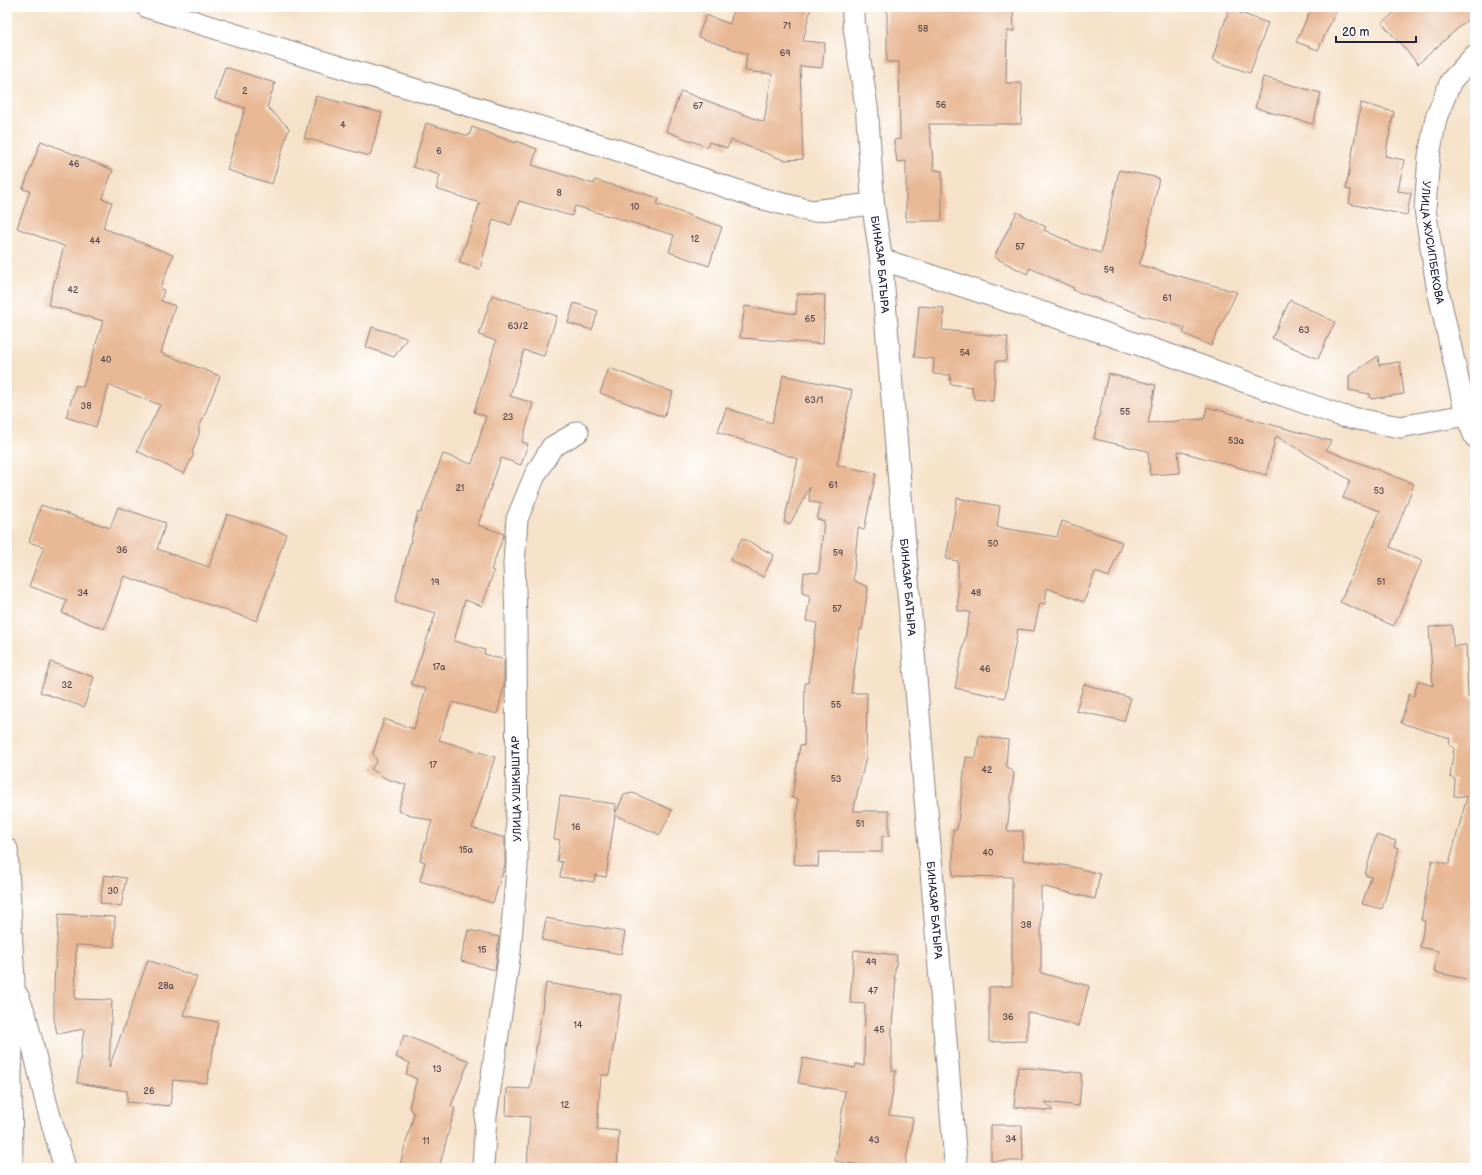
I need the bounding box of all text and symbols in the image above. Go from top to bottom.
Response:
scale bar [1336,18,1416,44]
house number: 71 [783,21,791,32]
house number: 58 [918,24,928,35]
text: 20 m [1342,25,1369,40]
house number: 69 [780,48,790,59]
house number: 2 [242,86,248,97]
house number: 56 [936,100,947,111]
house number: 67 [693,101,704,112]
house number: 4 [340,120,346,131]
house number: 6 [436,146,442,157]
house number: 46 [69,159,80,170]
street label: УЛИЦА ЖУСИПБЕКОВА [1418,180,1447,305]
house number: 8 [556,188,562,199]
house number: 10 [631,202,639,213]
street label: БИНАЗАР БАТЫРА [868,215,891,314]
house number: 12 [691,234,700,245]
house number: 44 [90,236,101,247]
house number: 57 [1015,242,1025,253]
house number: 59 [1104,265,1114,276]
house number: 42 [68,285,79,296]
house number: 61 [1163,293,1171,304]
house number: 65 [805,314,815,325]
house number: 63/2 [508,321,529,332]
house number: 63 [1298,325,1310,336]
house number: 54 [960,348,971,359]
house number: 40 [101,355,111,366]
house number: 63/1 [805,395,823,406]
house number: 38 [81,401,91,412]
house number: 55 [1120,407,1130,418]
house number: 23 [503,412,514,423]
house number: 53а [1228,436,1245,447]
house number: 61 [829,480,837,491]
house number: 21 [456,483,464,494]
house number: 53 [1374,486,1385,497]
street label: БИНАЗАР БАТЫРА [897,538,918,637]
house number: 50 [988,539,998,550]
house number: 36 [116,545,128,556]
house number: 59 [833,548,843,559]
house number: 19 [431,577,439,588]
house number: 51 [1377,577,1385,588]
house number: 34 [77,588,89,599]
house number: 48 [971,588,981,599]
house number: 57 [832,604,842,615]
house number: 17а [432,662,446,673]
house number: 46 [980,664,991,675]
house number: 32 [62,680,73,691]
house number: 55 [831,700,841,711]
street label: УЛИЦА УШКЫШТАР [509,736,524,842]
house number: 17 [429,760,438,771]
house number: 42 [982,765,993,776]
house number: 53 [831,774,842,785]
house number: 51 [856,819,864,830]
house number: 16 [572,822,581,833]
house number: 15а [459,845,474,856]
house number: 40 [983,848,993,859]
street label: БИНАЗАР БАТЫРА [924,861,945,960]
house number: 30 [108,886,118,897]
house number: 38 [1021,920,1031,931]
house number: 15 [478,945,486,956]
house number: 49 [866,957,876,968]
house number: 28а [158,981,175,992]
house number: 47 [868,986,879,997]
house number: 36 [1002,1012,1014,1023]
house number: 14 [574,1020,583,1031]
house number: 45 [874,1025,884,1036]
house number: 13 [432,1064,442,1075]
house number: 26 [144,1086,155,1097]
house number: 12 [561,1100,570,1111]
house number: 34 [1005,1134,1017,1145]
house number: 43 [868,1135,880,1146]
house number: 11 [423,1136,429,1147]

